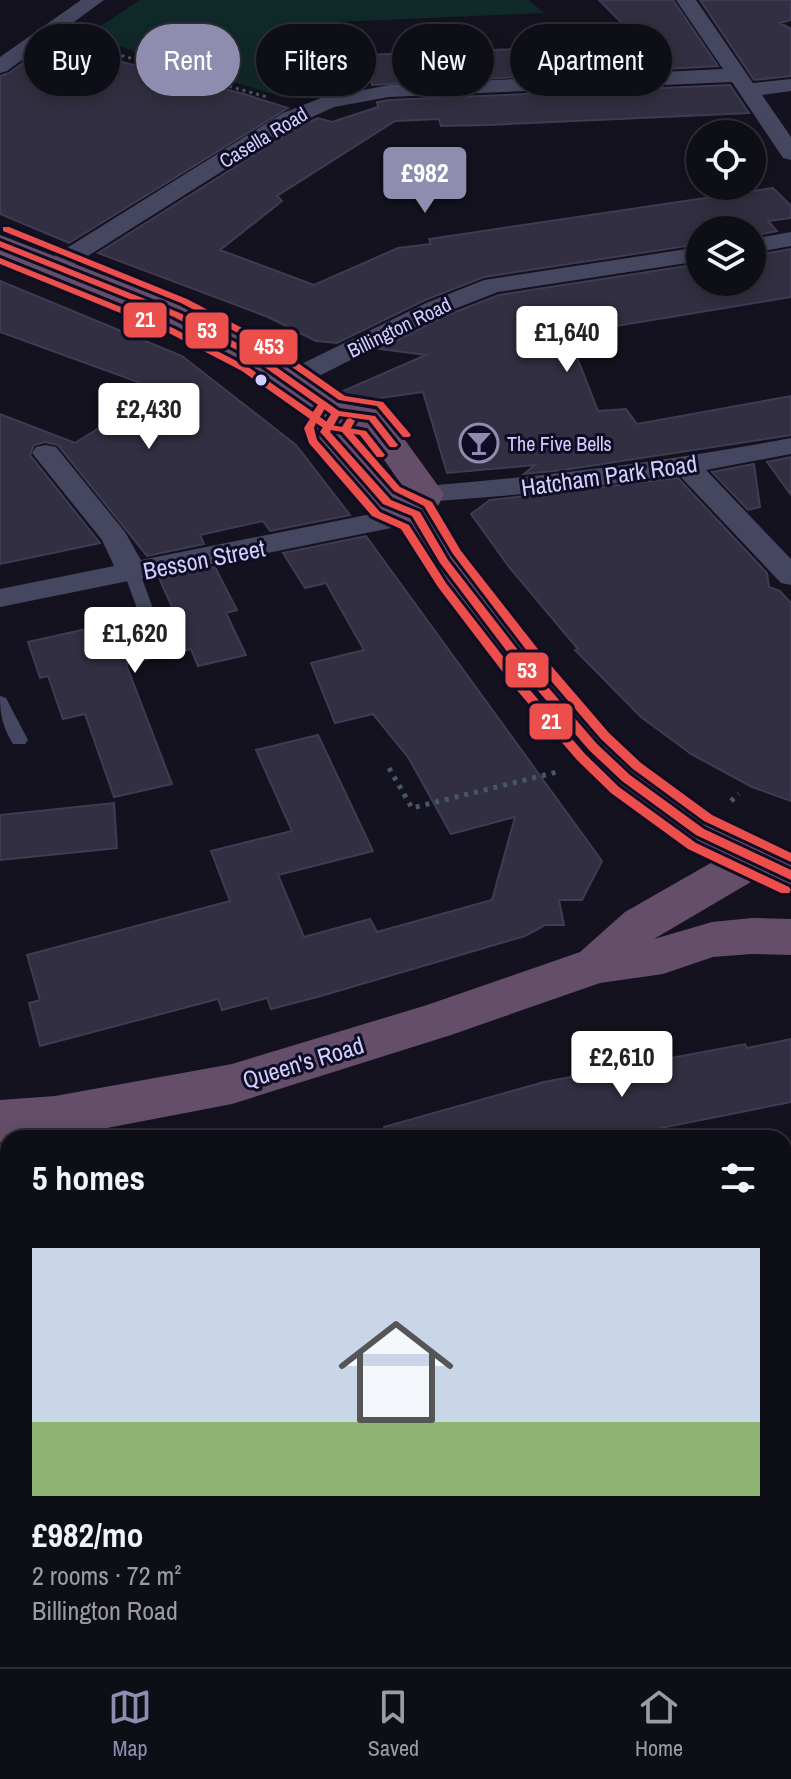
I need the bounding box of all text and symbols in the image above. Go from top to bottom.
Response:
chip: Buy [24,24,120,96]
chip: Rent [136,24,240,96]
chip: Filters [256,24,376,96]
chip: New [392,24,494,96]
chip: Apartment [510,24,672,96]
street label: Casella Road [214,100,312,174]
map controls [686,120,766,296]
button: locate [686,120,766,200]
pin: £982 [378,147,472,215]
text: £982 [401,155,449,190]
button: layers [686,216,766,296]
street label: Billington Road [343,290,455,364]
line badge: 21 [122,301,168,339]
text: 21 [135,304,156,334]
pin: £1,640 [502,306,632,374]
line badge: 53 [184,311,230,350]
text: £1,640 [534,314,600,349]
text: 53 [197,315,217,345]
line badge: 453 [238,328,299,366]
text: 453 [254,331,284,361]
unlabelled marker [253,372,269,388]
pin: £2,430 [84,383,214,451]
text: £2,430 [116,391,182,426]
bar icon: The Five Bells [458,422,500,464]
place label: The Five Bells [507,430,612,457]
street label: Hatcham Park Road [519,447,699,503]
street label: Besson Street [140,531,268,587]
pin: £1,620 [70,607,200,675]
text: £1,620 [102,615,168,650]
line badge: 53 [504,651,550,689]
text: 53 [517,655,537,685]
line badge: 21 [528,702,574,741]
text: 21 [541,706,562,736]
street label: Queen's Road [238,1028,368,1096]
pin: £2,610 [557,1031,687,1099]
text: £2,610 [589,1039,655,1074]
text: 5 homes [32,1155,145,1201]
icon: filters [716,1156,760,1200]
icon: home [324,1300,468,1444]
text: £982/mo [32,1512,144,1558]
text: 2 rooms · 72 m² [32,1558,181,1593]
text: Billington Road [32,1593,178,1628]
tab: Map [108,1685,152,1763]
tab: Saved [368,1685,419,1763]
tab: Home [635,1685,683,1763]

